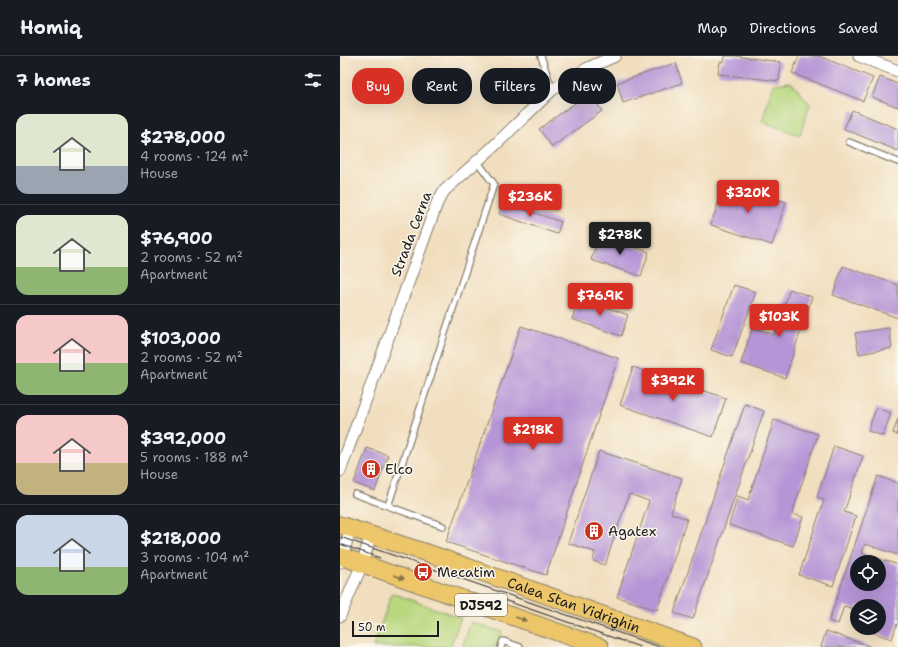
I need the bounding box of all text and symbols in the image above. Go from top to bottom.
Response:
text: Homiq [20,15,81,40]
text: Map [698,19,728,37]
text: Directions [750,19,816,37]
text: Saved [838,19,878,37]
chip: Buy [352,68,404,104]
chip: Rent [412,68,472,104]
chip: Filters [480,68,550,104]
chip: New [558,68,616,104]
text: 7 homes [16,69,91,91]
icon: filters [302,69,324,91]
text: $278,000 [140,126,225,148]
icon: home [48,130,96,178]
text: 4 rooms · 124 m² [140,148,249,165]
text: House [140,165,178,182]
pin: $320K [720,180,776,214]
pin: $236K [502,184,558,218]
text: $320K [726,184,770,201]
text: $236K [508,188,552,205]
street label: Strada Cerna [387,189,436,279]
pin: $278K [592,222,648,256]
text: $278K [598,226,642,243]
text: $76,900 [140,227,213,249]
icon: home [48,231,96,279]
text: 2 rooms · 52 m² [140,249,243,266]
text: Apartment [140,266,208,283]
pin: $76.9K [567,283,633,317]
text: $76.9K [577,287,623,304]
pin: $103K [751,304,807,338]
text: $103K [759,308,799,325]
text: $103,000 [140,327,221,349]
icon: home [48,331,96,379]
text: 2 rooms · 52 m² [140,349,243,366]
text: Apartment [140,366,208,383]
pin: $392K [645,368,701,402]
text: $392K [651,372,695,389]
pin: $218K [505,417,561,451]
text: $218K [513,421,553,438]
text: $392,000 [140,427,226,449]
icon: home [48,431,96,479]
text: 5 rooms · 188 m² [140,449,248,466]
building icon: Elco [360,458,382,480]
place label: Elco [385,460,413,478]
text: House [140,466,178,483]
building icon: Agatex [583,520,605,542]
place label: Agatex [608,522,656,540]
text: $218,000 [140,527,221,549]
icon: home [48,531,96,579]
text: 3 rooms · 104 m² [140,549,249,566]
map controls [850,555,886,635]
button: locate [850,555,886,591]
bus stop icon: Mecatim [412,561,434,583]
place label: Mecatim [437,563,495,581]
text: Apartment [140,566,208,583]
street label: Calea Stan Vidrighin [505,573,643,637]
one-way arrow [393,574,405,580]
road number: DJ592 [455,594,507,616]
button: layers [850,599,886,635]
one-way arrow [516,617,528,623]
scale bar [352,619,439,638]
text: 50 m [358,620,386,635]

